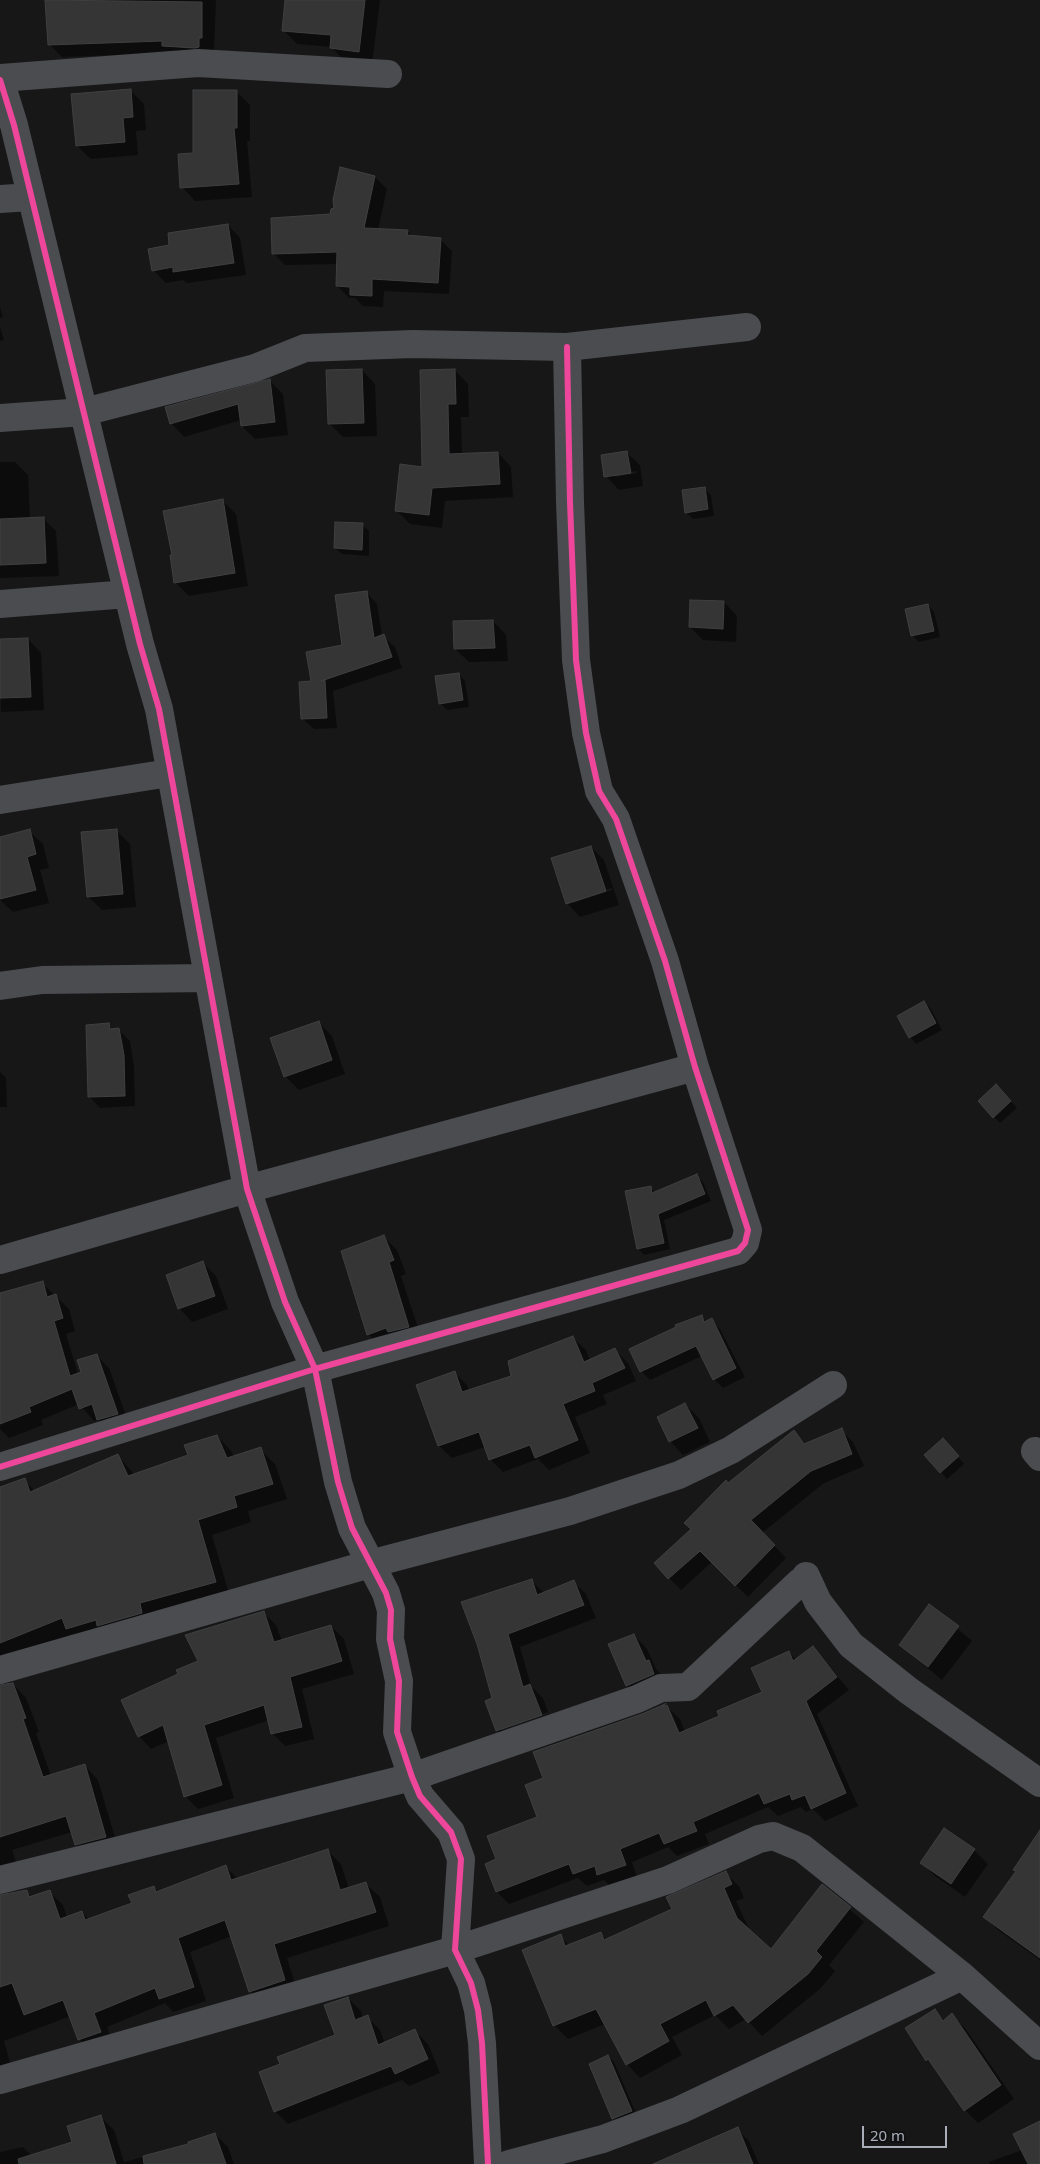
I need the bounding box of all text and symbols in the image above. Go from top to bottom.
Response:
scale bar [865,2116,950,2148]
text: 20 m [870,2125,905,2145]

